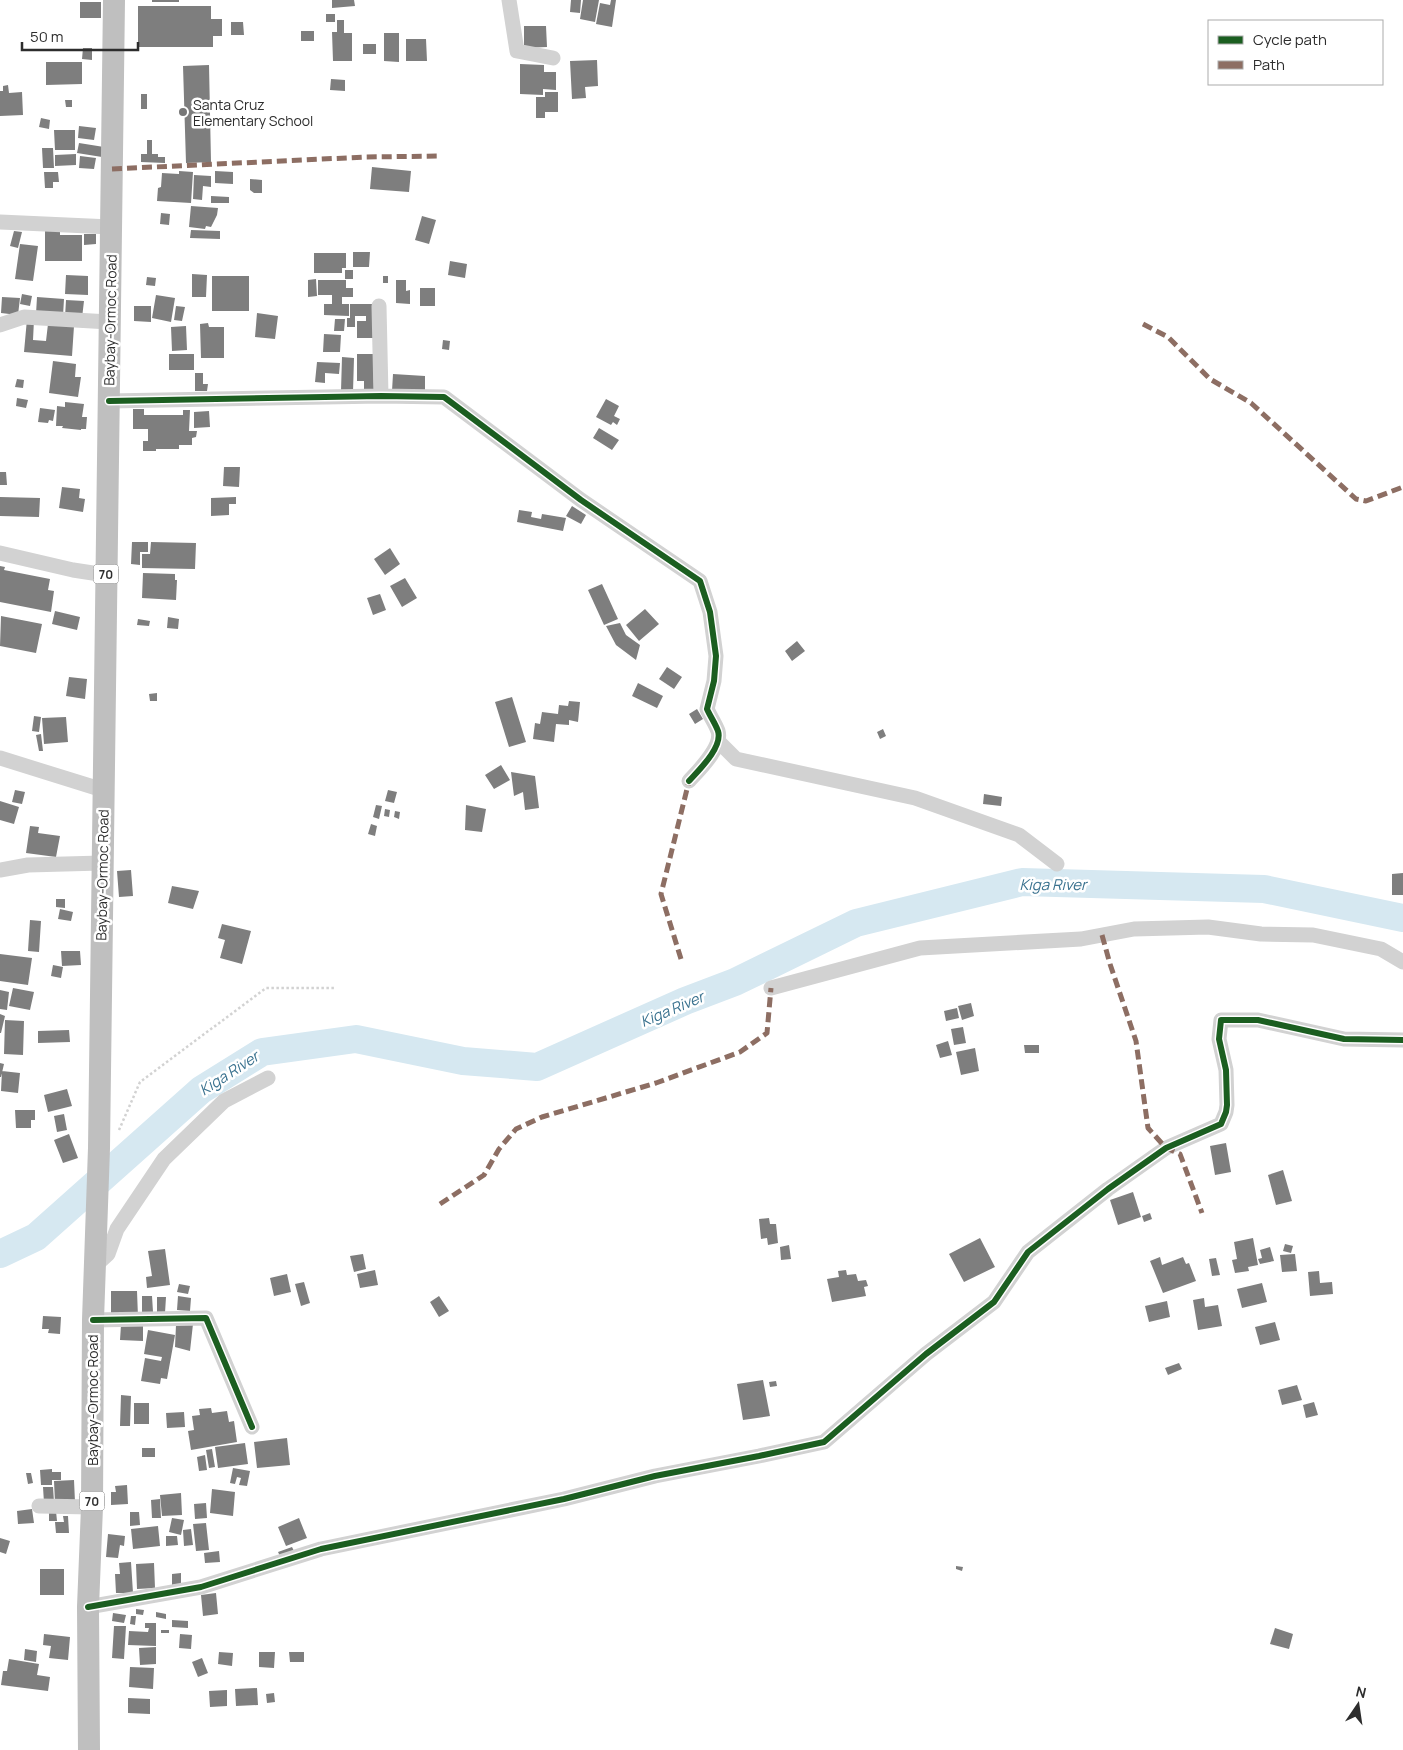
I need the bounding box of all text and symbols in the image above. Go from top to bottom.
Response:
scale bar [22,20,139,52]
legend [1208,20,1383,85]
text: 50 m [30,26,64,47]
text: Cycle path [1253,29,1327,50]
text: Path [1253,54,1285,75]
place label: Santa Cruz Elementary School [193,95,313,130]
marker: Santa Cruz Elementary School [177,106,189,118]
street label: Baybay-Ormoc Road [99,254,121,386]
road number: 70 [94,564,118,584]
street label: Baybay-Ormoc Road [91,809,113,941]
water label: Kiga River [1019,874,1089,895]
water label: Kiga River [637,985,709,1032]
water label: Kiga River [195,1045,265,1100]
street label: Baybay-Ormoc Road [83,1334,102,1466]
road number: 70 [80,1492,104,1510]
north arrow [1333,1680,1383,1730]
text: N [1354,1681,1368,1702]

